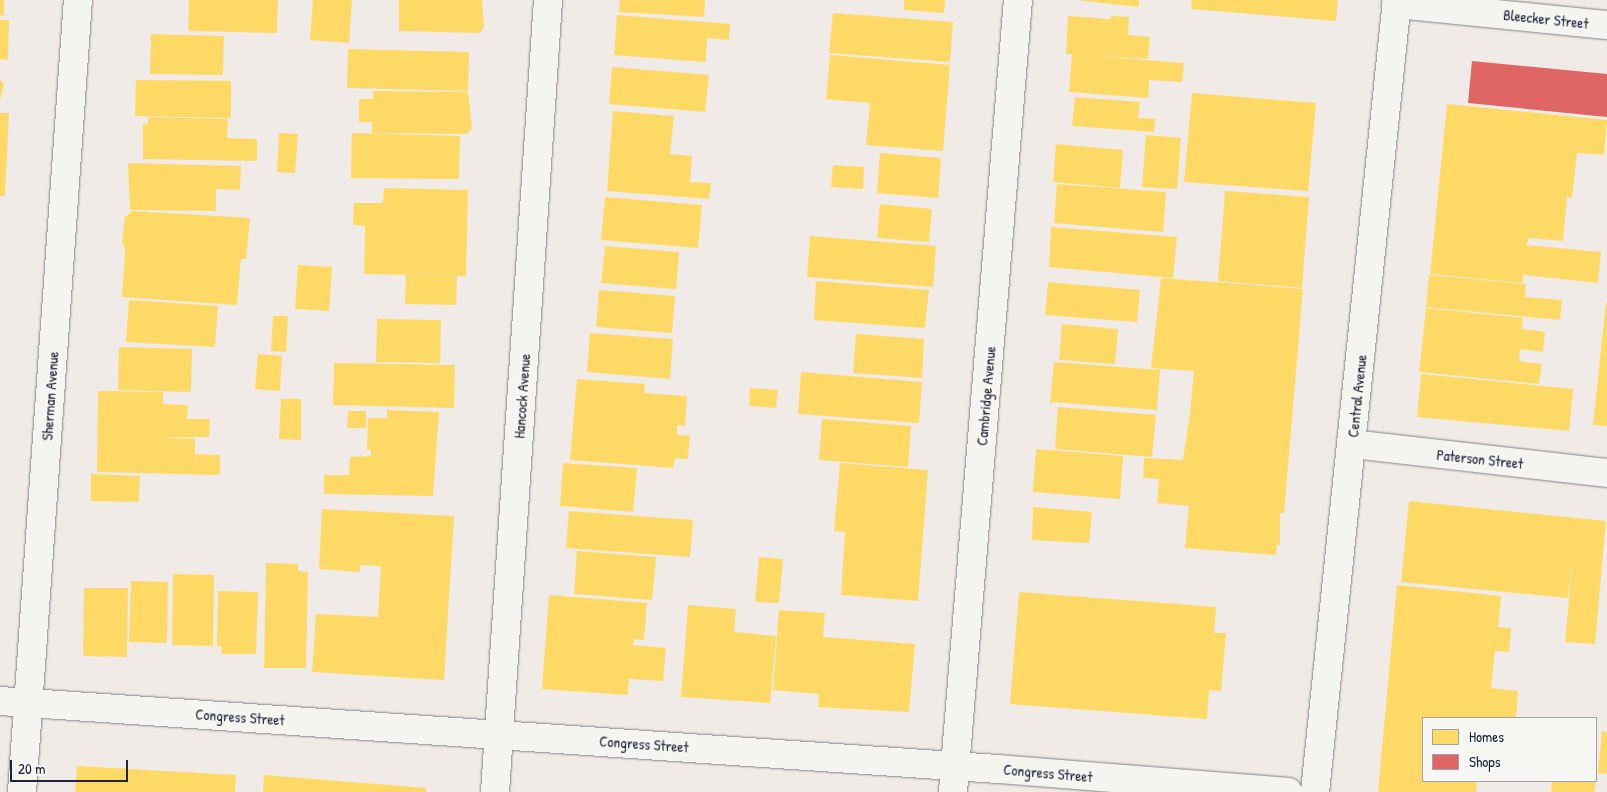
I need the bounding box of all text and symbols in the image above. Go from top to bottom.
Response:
street label: Bleecker Street [1502,6,1590,32]
street label: Cambridge Avenue [973,346,999,446]
street label: Sherman Avenue [38,351,62,441]
street label: Hancock Avenue [510,353,534,439]
street label: Central Avenue [1344,354,1370,438]
street label: Paterson Street [1436,446,1524,472]
street label: Congress Street [195,705,285,729]
legend [1422,717,1597,782]
text: Homes [1469,726,1504,747]
street label: Congress Street [599,732,689,756]
scale bar [12,750,130,782]
text: Shops [1469,751,1500,772]
text: 20 m [18,758,45,779]
street label: Congress Street [1003,760,1093,786]

